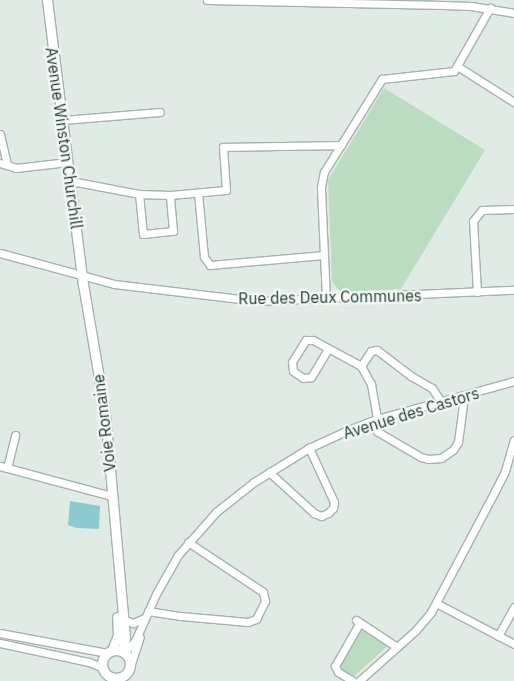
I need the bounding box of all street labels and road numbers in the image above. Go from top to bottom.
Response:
street label: Avenue Winston Churchill [42,46,86,230]
street label: Rue des Deux Communes [238,286,422,308]
street label: Voie Romaine [88,373,120,473]
street label: Avenue des Castors [341,383,481,443]

